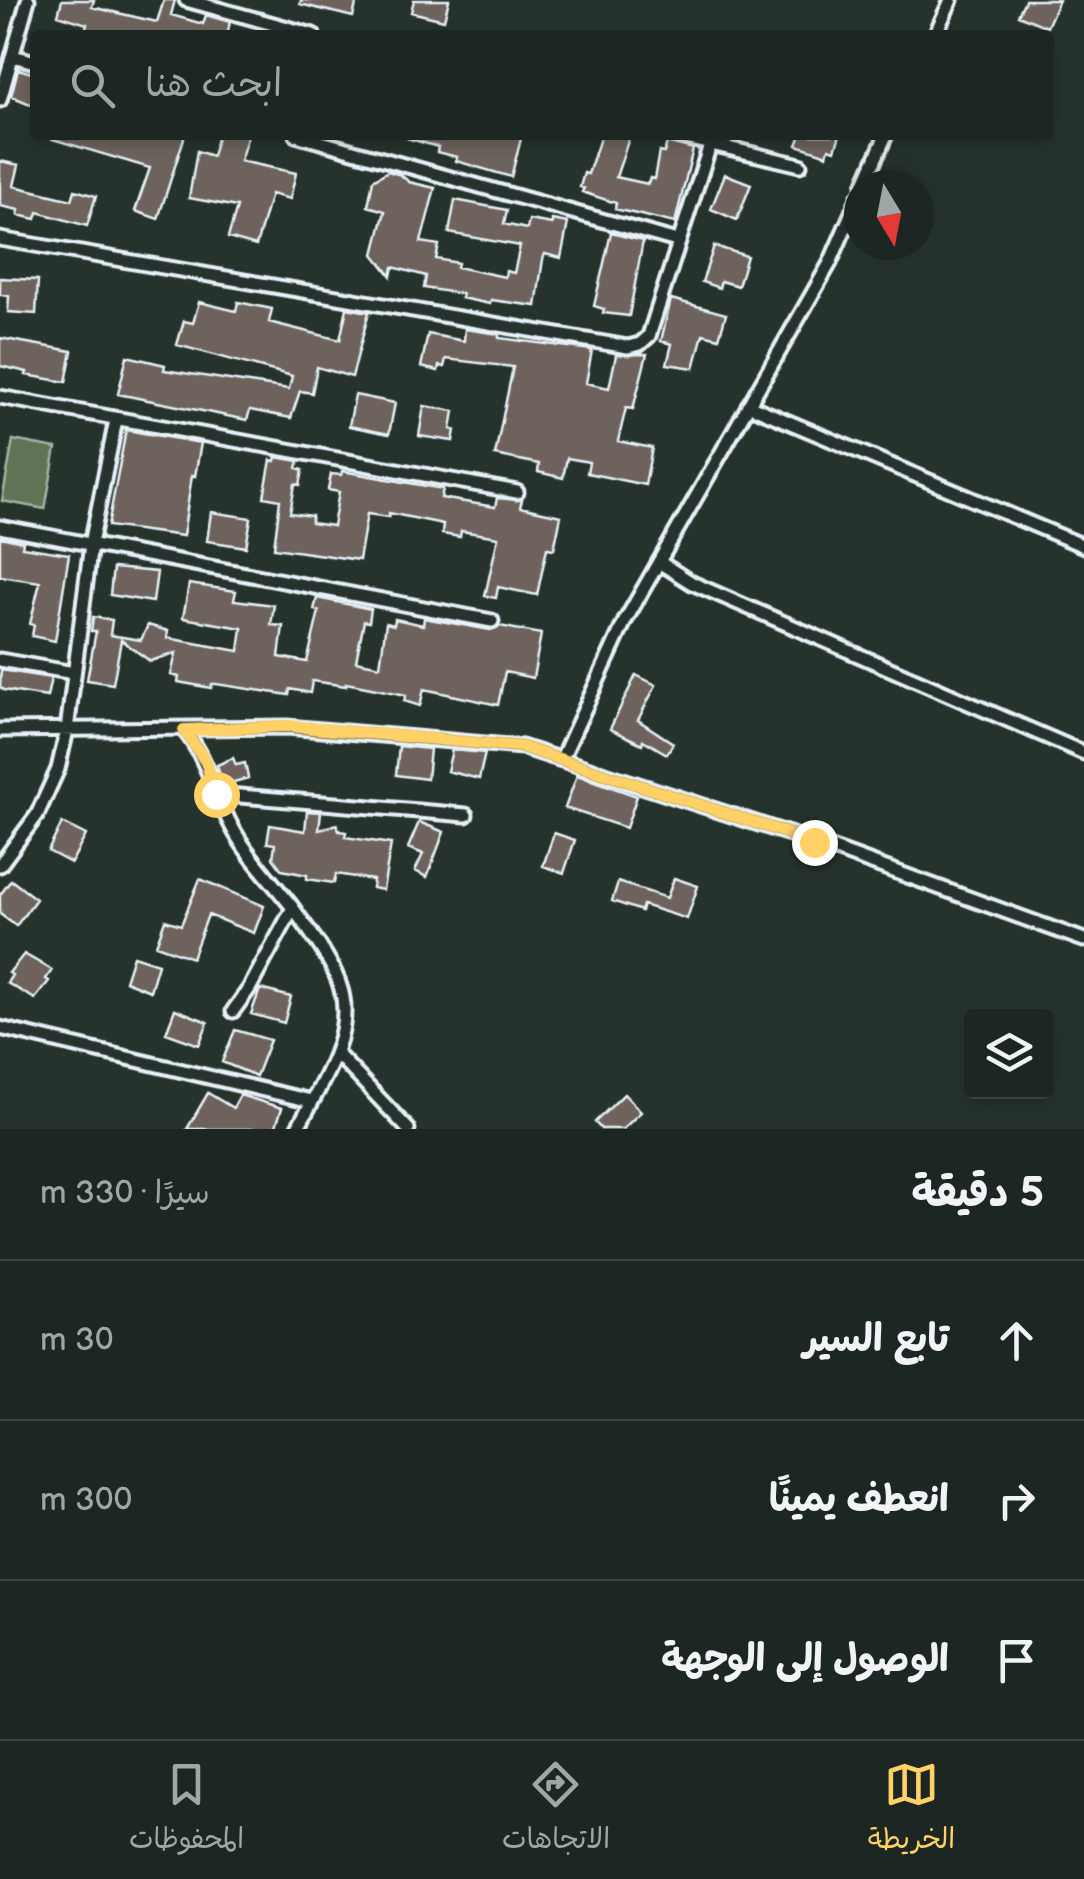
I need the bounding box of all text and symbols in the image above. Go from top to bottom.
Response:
search box [30,30,1054,140]
icon: search [65,58,120,113]
text: ابحث هنا [145,62,282,107]
north arrow [844,170,934,260]
route start [194,772,240,818]
route end [792,820,838,866]
map controls [964,1009,1054,1099]
button: layers [964,1009,1054,1099]
text: 5 دقيقة [912,1168,1044,1219]
text: سيرًا · 330 m [40,1174,210,1213]
icon: ahead [989,1313,1044,1368]
text: تابع السير [803,1317,949,1362]
text: 30 m [40,1321,114,1360]
icon: right [989,1473,1044,1528]
text: انعطف يمينًا [769,1477,949,1522]
text: 300 m [40,1481,132,1520]
icon: arrive [989,1633,1044,1688]
text: الوصول إلى الوجهة [661,1637,949,1682]
tab: المحفوظات [129,1757,244,1863]
tab: الاتجاهات [502,1757,610,1863]
tab: الخريطة [868,1757,955,1863]

